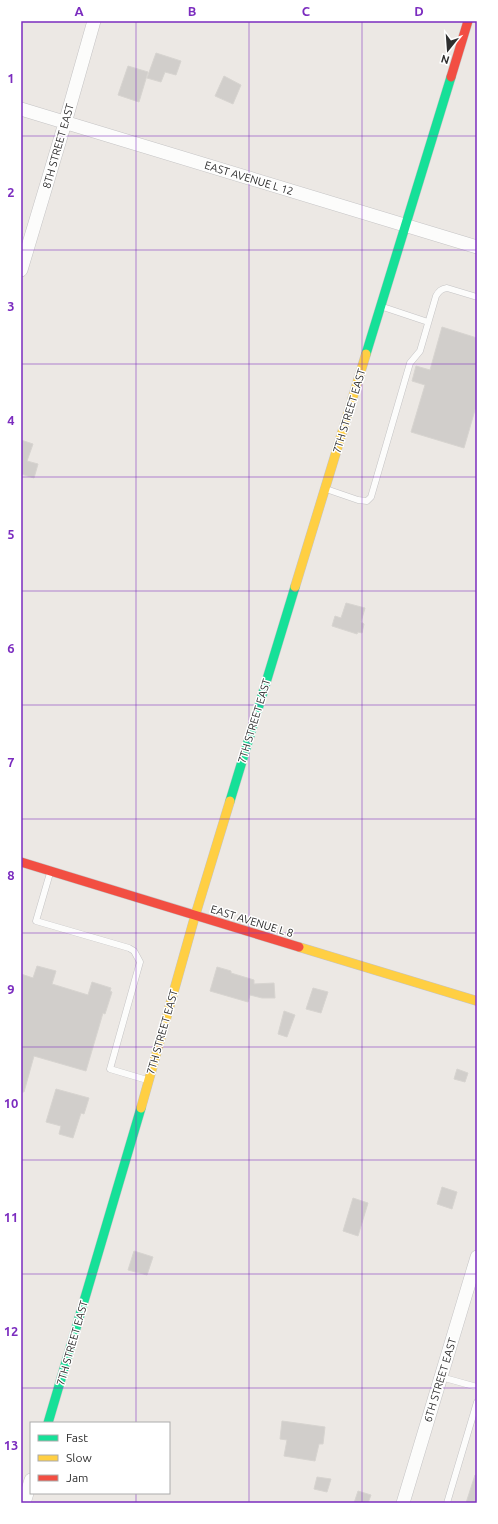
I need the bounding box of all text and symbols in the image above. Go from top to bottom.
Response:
text: A [74,4,84,18]
text: B [188,4,197,18]
text: C [302,4,311,18]
text: D [414,4,424,18]
north arrow [428,30,468,70]
text: N [439,53,451,67]
text: 1 [7,71,15,85]
street label: 8TH STREET EAST [40,102,76,190]
street label: EAST AVENUE L 12 [203,159,295,197]
text: 2 [7,185,15,199]
text: 3 [7,299,15,313]
street label: 7TH STREET EAST [330,367,368,455]
text: 4 [7,413,15,427]
text: 5 [7,527,15,541]
text: 6 [7,641,15,655]
street label: 7TH STREET EAST [235,677,273,765]
text: 7 [7,755,15,769]
text: 8 [7,868,15,882]
street label: EAST AVENUE L 8 [209,903,295,939]
text: 9 [7,982,15,996]
street label: 7TH STREET EAST [144,988,180,1076]
text: 10 [4,1096,18,1110]
text: 11 [4,1210,18,1224]
street label: 7TH STREET EAST [54,1299,90,1387]
text: 12 [4,1324,18,1338]
street label: 6TH STREET EAST [421,1336,459,1424]
legend [30,1422,170,1494]
text: Fast [66,1431,88,1444]
text: 13 [4,1438,18,1452]
text: Slow [66,1451,92,1464]
text: Jam [66,1471,88,1484]

